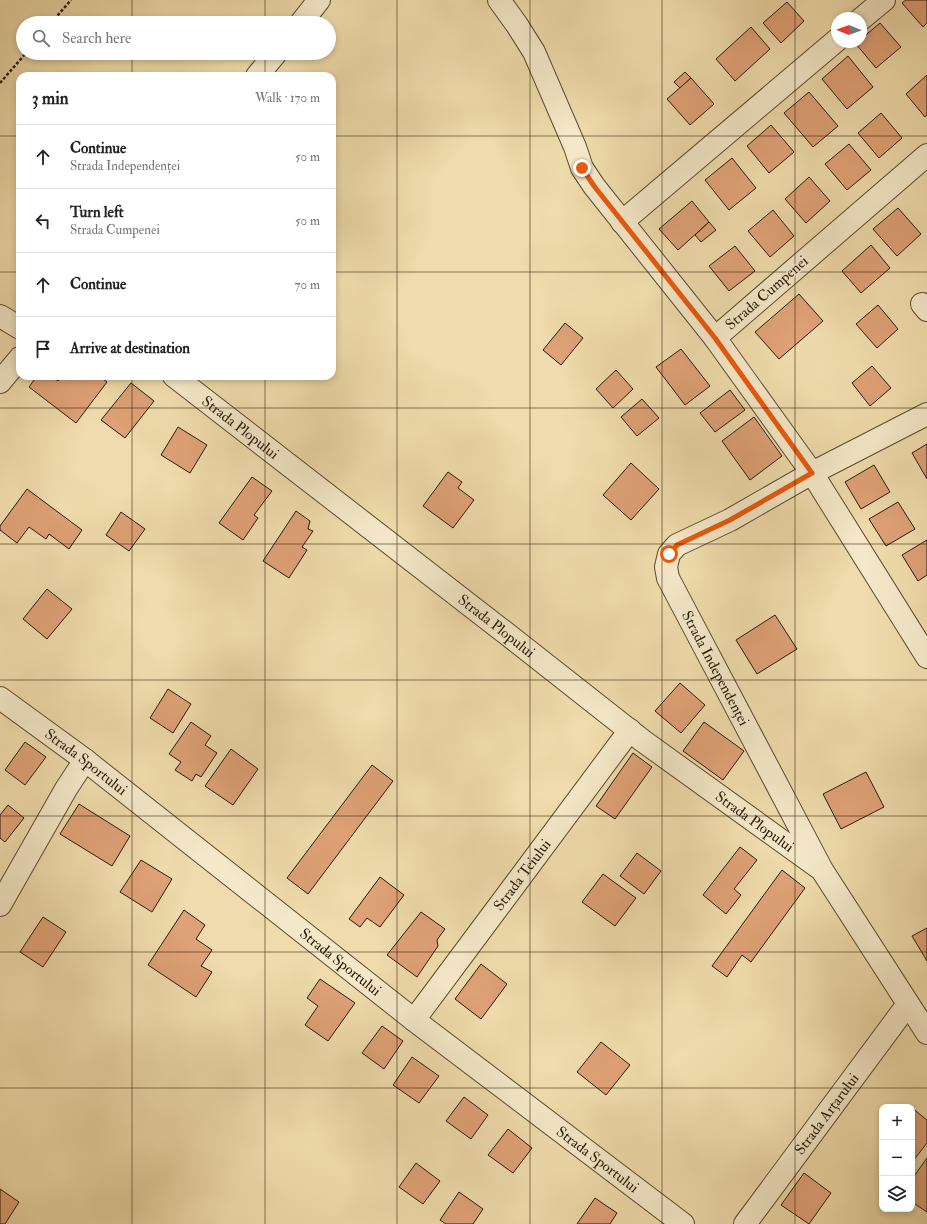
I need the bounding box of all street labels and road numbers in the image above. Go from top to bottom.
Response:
street label: Strada Cumpenei [722,252,813,335]
street label: Strada Plopului [198,392,283,463]
street label: Strada Plopului [454,590,539,662]
street label: Strada Independenței [678,608,754,729]
street label: Strada Sportului [41,724,131,799]
street label: Strada Plopului [712,787,798,856]
street label: Strada Teiului [489,835,555,914]
street label: Strada Sportului [296,924,385,1000]
street label: Strada Arțarului [790,1069,863,1158]
street label: Strada Sportului [553,1122,643,1197]

